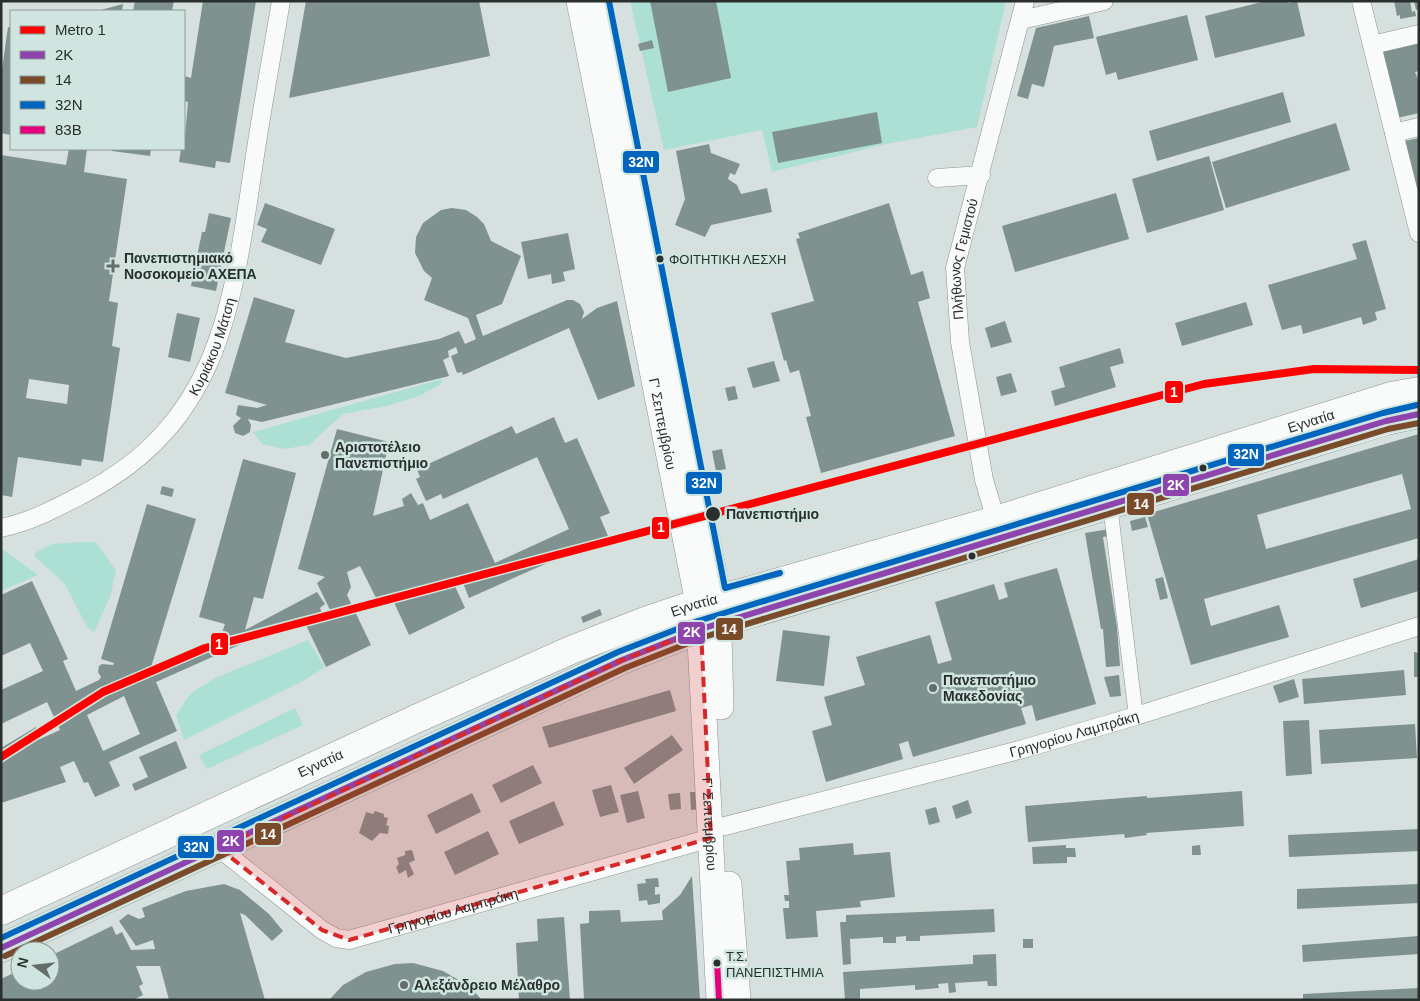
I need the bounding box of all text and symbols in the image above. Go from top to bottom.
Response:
legend [10,10,185,150]
text: Metro 1 [55,21,106,38]
text: 2Κ [55,46,73,63]
text: 14 [55,71,72,88]
text: 32Ν [55,96,83,113]
text: 83Β [55,121,82,138]
line badge: 32Ν [622,150,660,174]
text: 32Ν [628,154,654,170]
street label: Πλήθωνος Γεμιστού [947,196,981,320]
place label: Πανεπιστημιακό Νοσοκομείο ΑΧΕΠΑ [124,250,257,282]
place label: ΦΟΙΤΗΤΙΚΗ ΛΕΣΧΗ [669,252,786,267]
marker: ΦΟΙΤΗΤΙΚΗ ΛΕΣΧΗ [655,254,665,264]
marker: Πανεπιστημιακό Νοσοκομείο ΑΧΕΠΑ [106,259,120,273]
street label: Κυριάκου Μάτση [186,296,238,398]
street label: Γ' Σεπτεμβρίου [646,376,679,471]
line badge: 1 [1164,380,1184,404]
text: 1 [1170,384,1178,400]
street label: Εγνατία [1286,406,1336,436]
place label: Αριστοτέλειο Πανεπιστήμιο [335,439,428,471]
line badge: 32Ν [1227,443,1265,467]
text: 32Ν [1233,446,1259,462]
marker: Αριστοτέλειο Πανεπιστήμιο [319,449,331,461]
unlabelled marker [1198,463,1208,473]
line badge: 32Ν [685,471,723,495]
line badge: 2Κ [1162,473,1190,497]
text: 32Ν [691,475,717,491]
text: 2Κ [1167,477,1185,493]
line badge: 14 [1126,492,1155,516]
text: 14 [1133,496,1149,512]
marker: Πανεπιστήμιο [704,505,722,523]
place label: Πανεπιστήμιο [726,506,819,522]
line badge: 1 [651,516,670,540]
text: 1 [657,519,665,535]
unlabelled marker [967,551,977,561]
street label: Εγνατία [668,591,719,620]
line badge: 14 [715,617,744,641]
line badge: 2Κ [677,621,706,645]
text: 14 [721,621,737,637]
text: 2Κ [683,624,701,640]
line badge: 1 [210,632,229,656]
text: 1 [215,636,223,652]
place label: Πανεπιστήμιο Μακεδονίας [943,672,1036,704]
marker: Πανεπιστήμιο Μακεδονίας [927,682,939,694]
street label: Γρηγορίου Λαμπράκη [1008,708,1141,760]
street label: Εγνατία [295,746,346,781]
street label: Γ' Σεπτεμβρίου [699,777,720,871]
line badge: 14 [254,822,282,846]
text: 14 [260,826,276,842]
line badge: 2Κ [216,829,245,853]
text: 2Κ [222,833,240,849]
line badge: 32Ν [177,835,215,859]
text: 32Ν [183,839,209,855]
street label: Γρηγορίου Λαμπράκη [386,885,520,937]
north arrow [10,941,60,991]
place label: Τ.Σ. ΠΑΝΕΠΙΣΤΗΜΙΑ [726,949,824,980]
text: N [13,956,31,970]
marker: Τ.Σ. ΠΑΝΕΠΙΣΤΗΜΙΑ [712,958,722,968]
place label: Αλεξάνδρειο Μέλαθρο [414,977,560,993]
marker: Αλεξάνδρειο Μέλαθρο [398,979,410,991]

